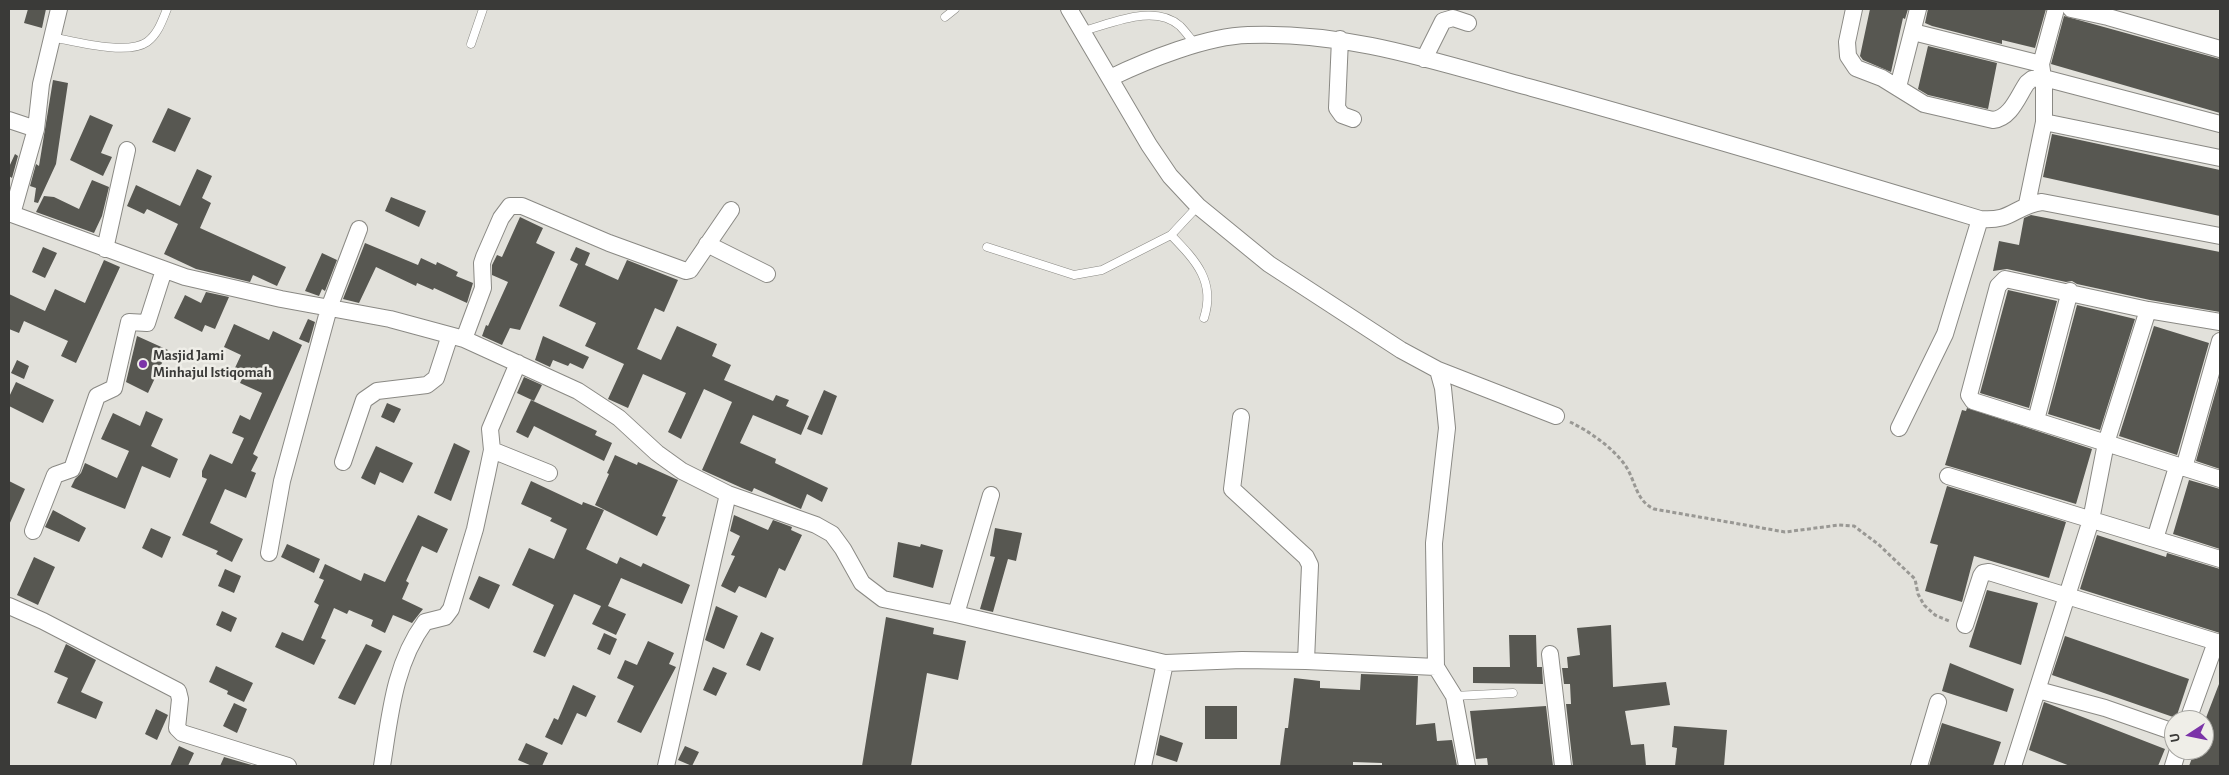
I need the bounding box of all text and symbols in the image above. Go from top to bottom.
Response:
place label: Masjid Jami Minhajul Istiqomah [153,346,272,381]
marker: Masjid Jami Minhajul Istiqomah [137,358,149,370]
north arrow [2164,710,2214,760]
text: U [2168,732,2183,743]

